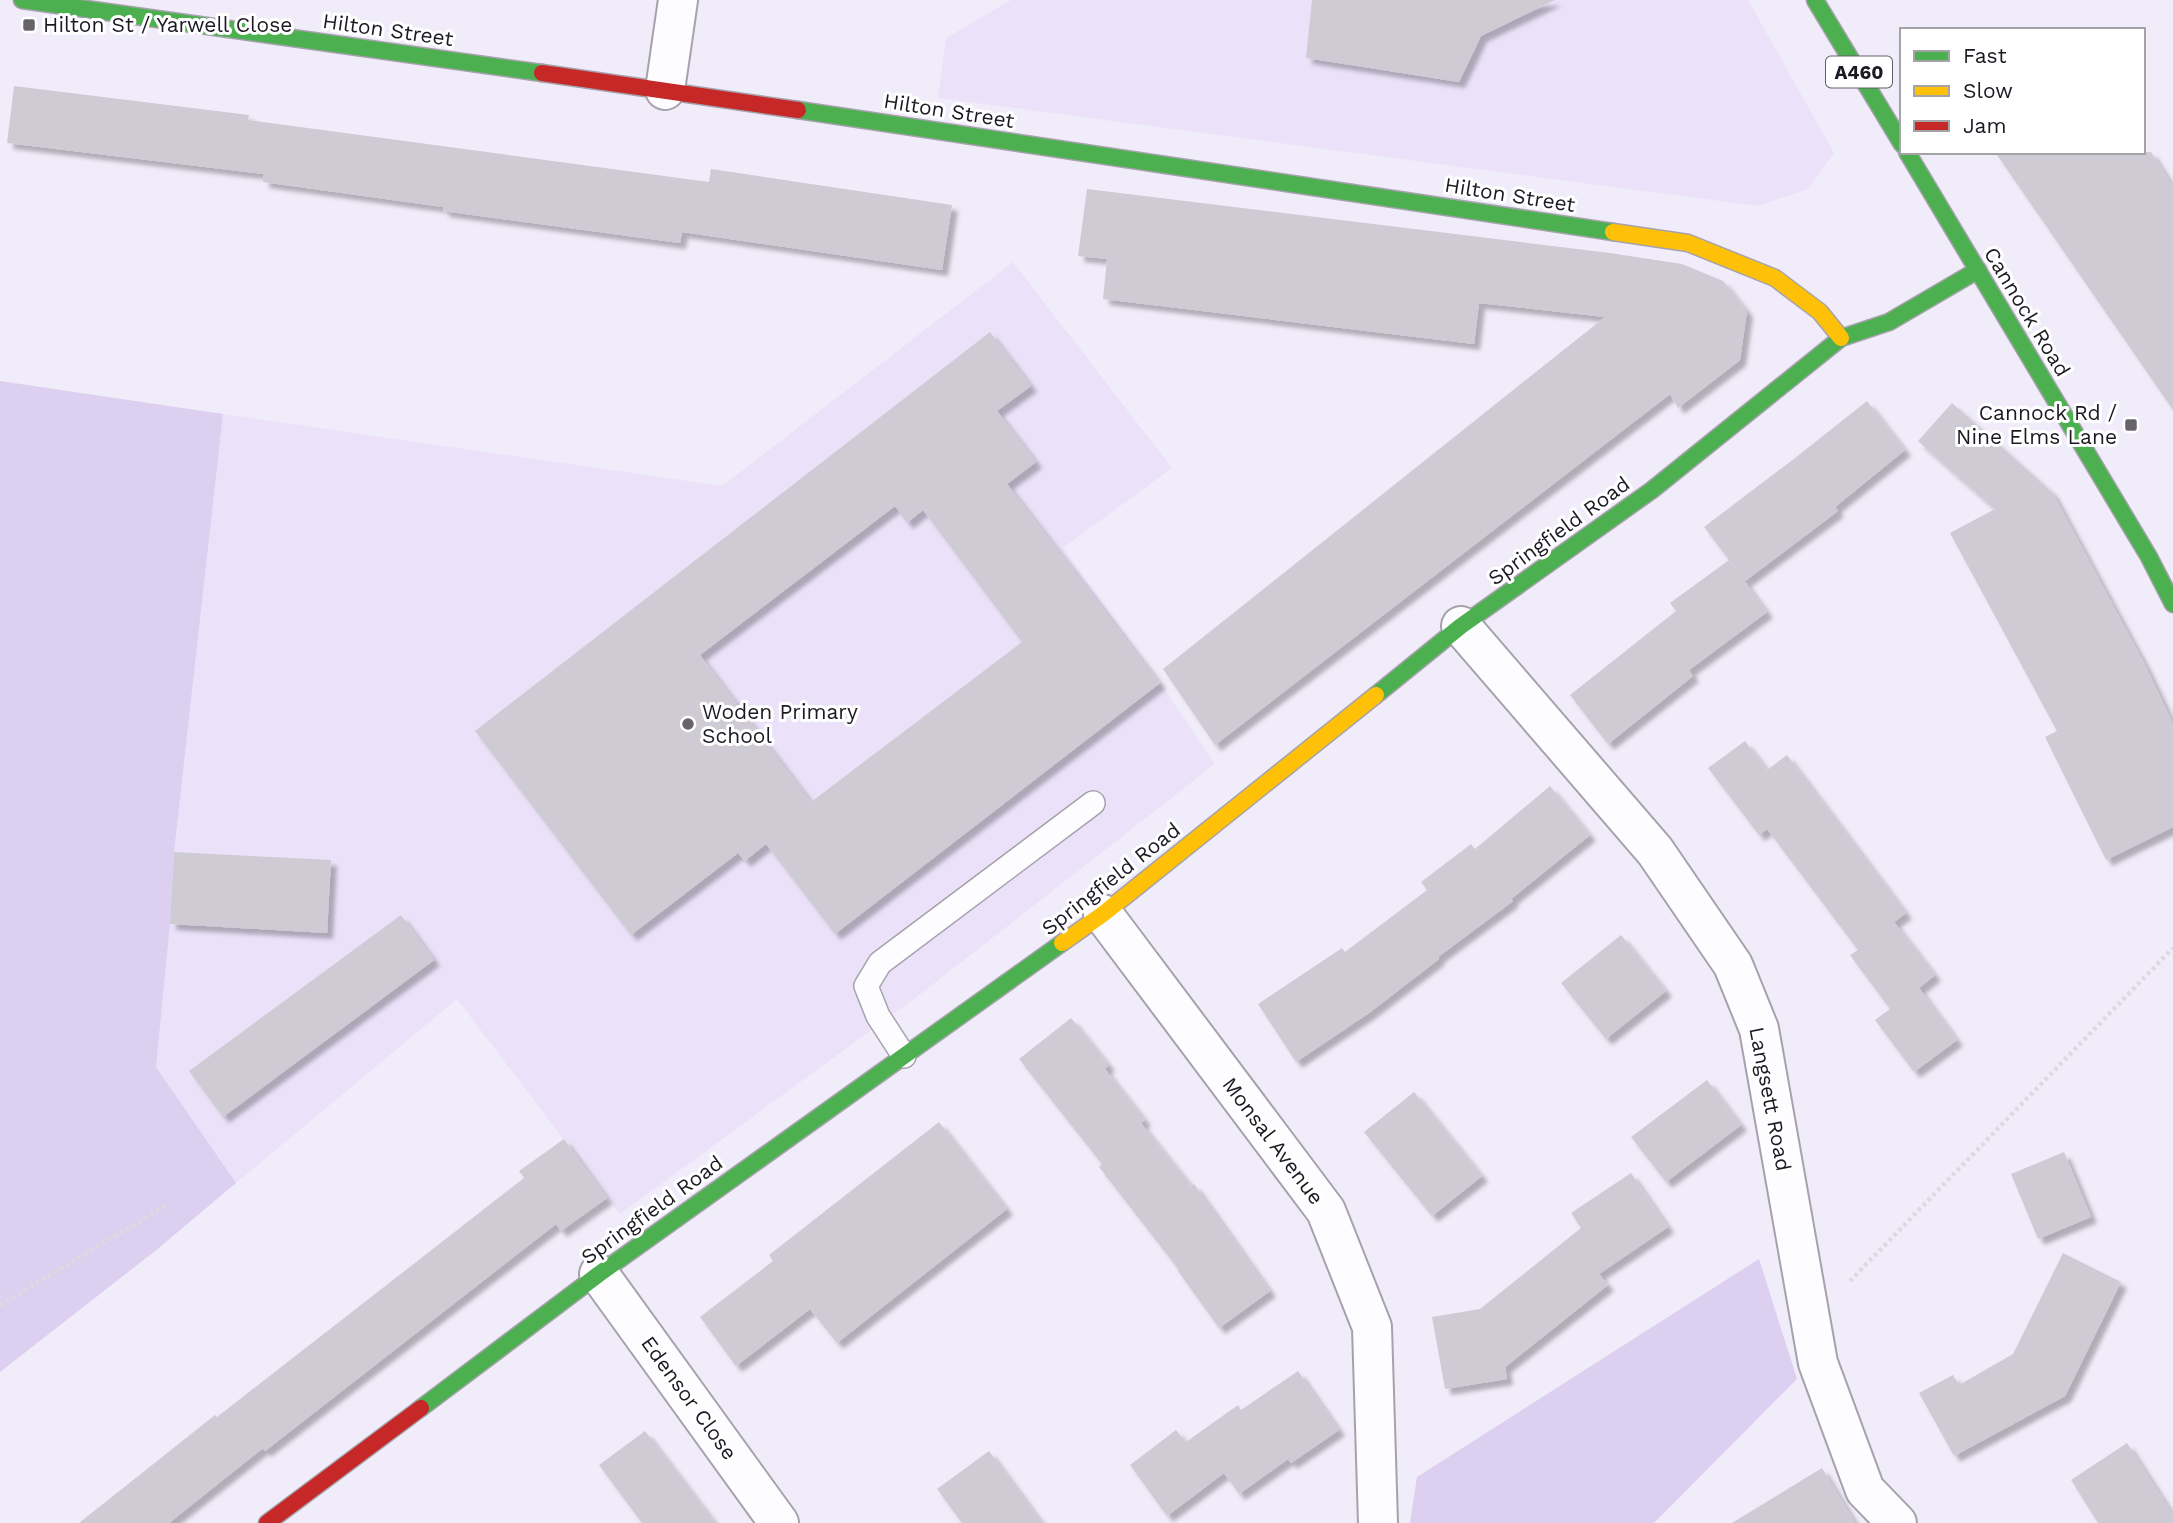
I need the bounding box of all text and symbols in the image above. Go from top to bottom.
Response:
street label: Hilton Street [321,8,455,51]
place label: Hilton St / Yarwell Close [43,12,292,37]
marker: Hilton St / Yarwell Close [21,17,37,33]
legend [1900,28,2145,154]
text: Fast [1963,43,2007,68]
road number: A460 [1826,57,1892,88]
text: Slow [1963,78,2013,103]
street label: Hilton Street [882,88,1016,133]
text: Jam [1963,113,2006,138]
street label: Hilton Street [1443,172,1577,217]
street label: Cannock Road [1979,243,2076,381]
place label: Cannock Rd / Nine Elms Lane [1956,400,2117,449]
marker: Cannock Rd / Nine Elms Lane [2123,417,2139,433]
street label: Springfield Road [1483,471,1634,590]
place label: Woden Primary School [702,699,858,748]
marker: Woden Primary School [680,716,696,732]
street label: Springfield Road [1036,817,1185,940]
street label: Langsett Road [1744,1025,1797,1173]
street label: Monsal Avenue [1217,1072,1329,1209]
street label: Springfield Road [576,1150,727,1269]
street label: Edensor Close [636,1331,743,1464]

